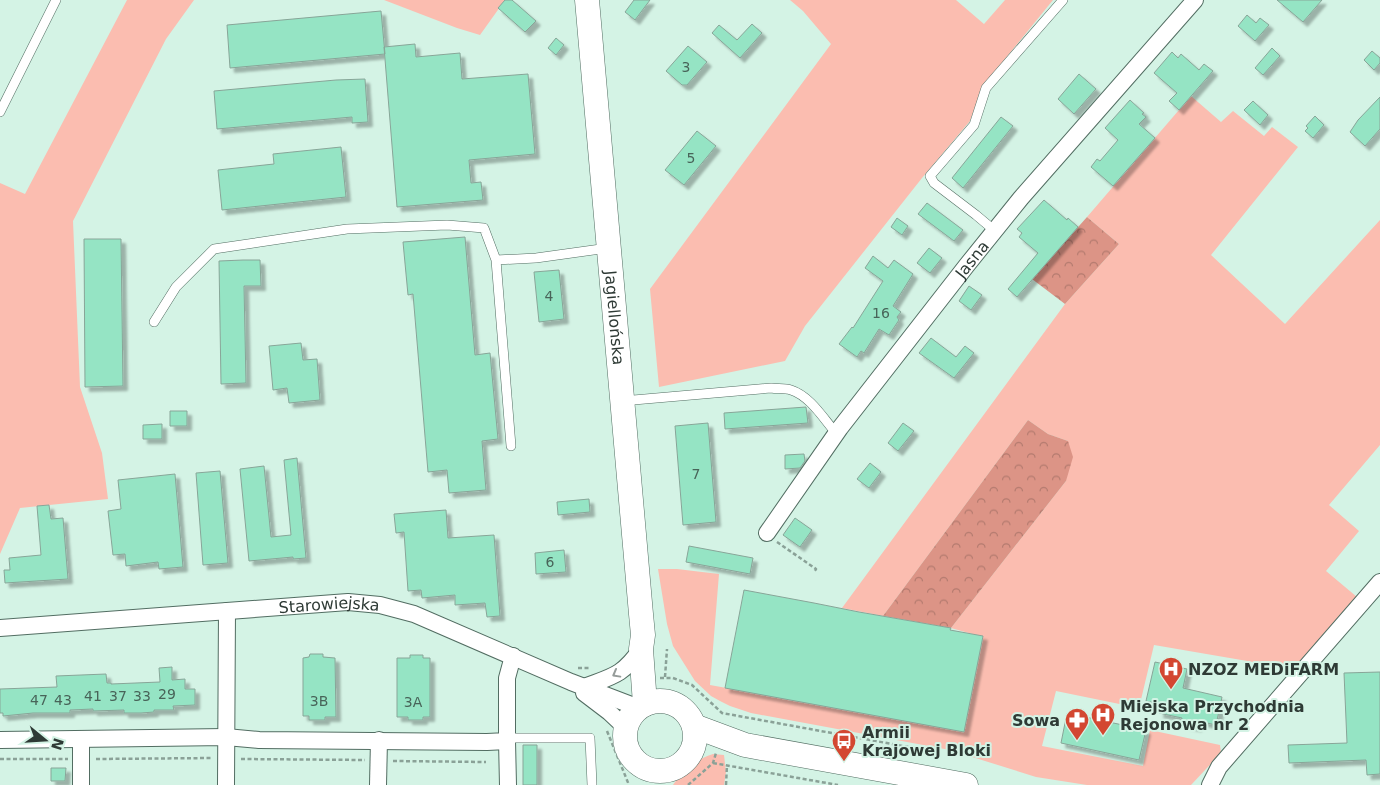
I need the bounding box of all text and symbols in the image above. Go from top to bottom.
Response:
house number: 3 [682,59,690,75]
house number: 5 [687,150,695,166]
street label: Jasna [951,237,993,283]
street label: Jagiellońska [601,269,628,366]
house number: 4 [545,288,554,304]
house number: 16 [872,305,890,321]
house number: 7 [692,466,700,482]
house number: 6 [546,554,555,570]
street label: Starowiejska [278,593,380,617]
hospital icon: NZOZ MEDiFARM [1158,656,1184,690]
place label: NZOZ MEDiFARM [1188,660,1339,679]
one-way arrow [613,667,622,677]
house number: 29 [158,686,176,702]
house number: 41 [84,688,102,704]
house number: 37 [109,688,127,704]
house number: 33 [133,688,151,704]
house number: 47 [30,692,48,708]
house number: 43 [54,692,72,708]
house number: 3B [310,693,328,709]
house number: 3A [404,694,423,710]
place label: Miejska Przychodnia Rejonowa nr 2 [1120,697,1305,734]
hospital icon: Miejska Przychodnia Rejonowa nr 2 [1090,702,1116,736]
pharmacy icon: Sowa [1064,707,1090,741]
place label: Sowa [1012,711,1060,730]
north arrow [20,715,70,765]
place label: Armii Krajowej Bloki [862,723,991,760]
bus stop icon: Armii Krajowej Bloki [831,728,857,762]
text: N [48,736,67,752]

